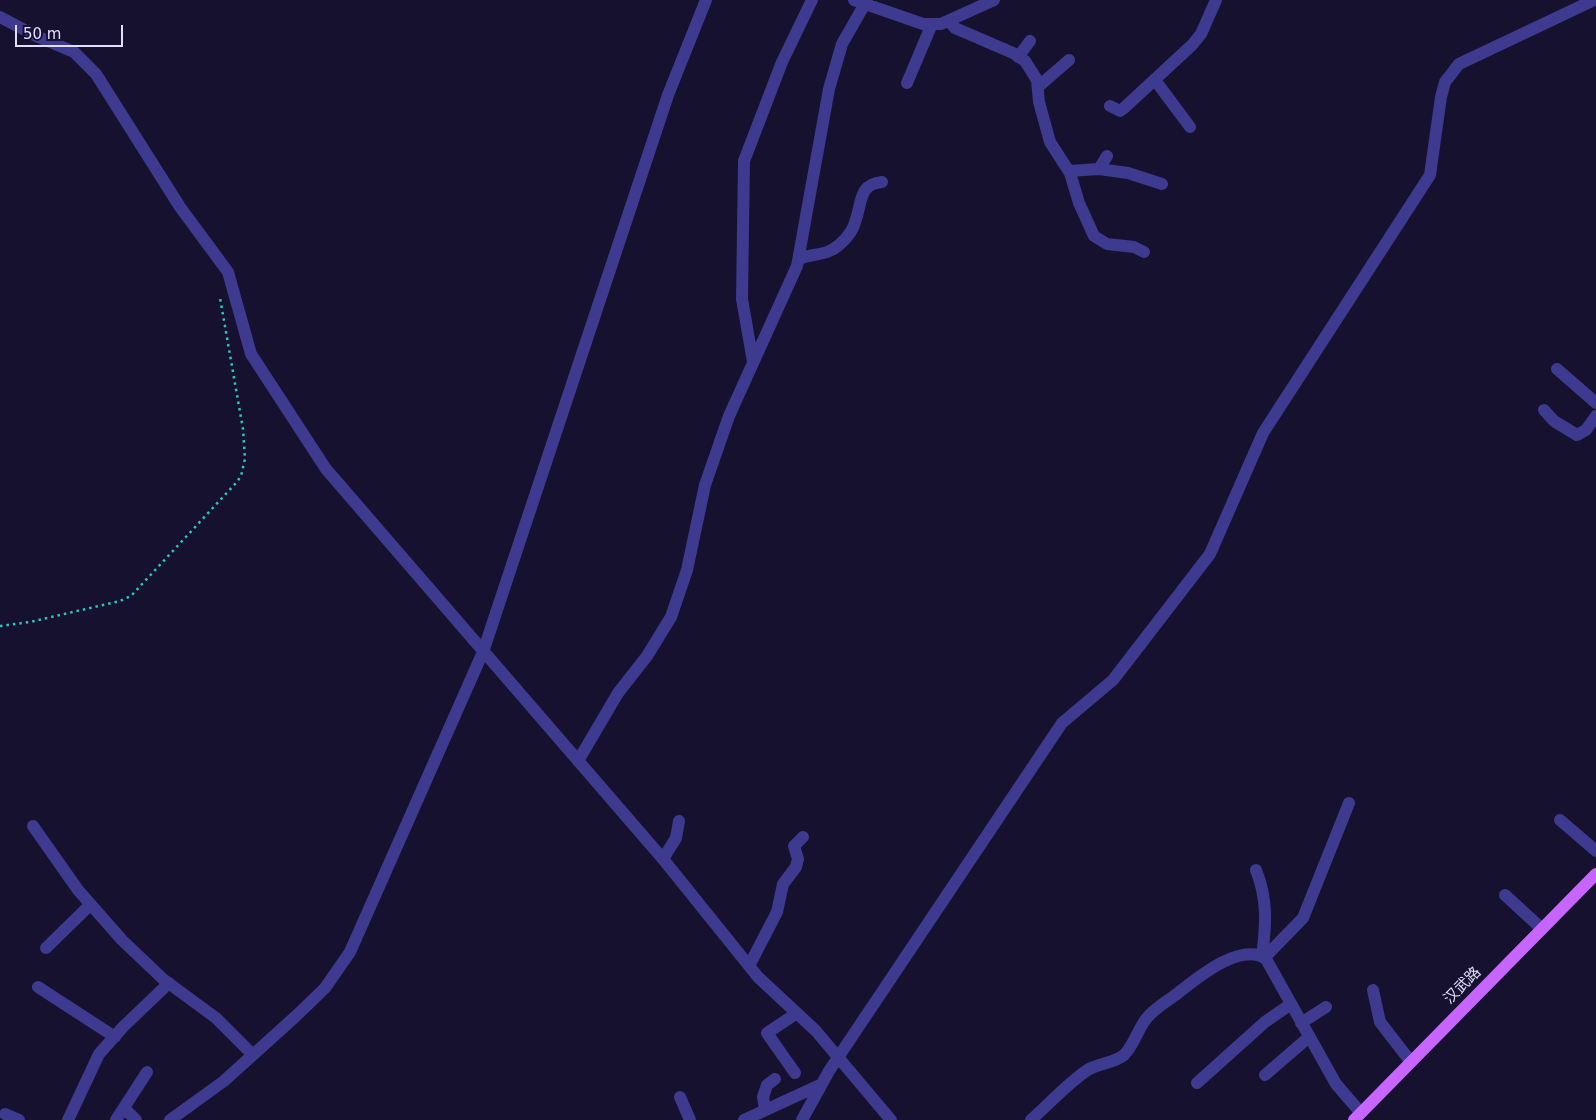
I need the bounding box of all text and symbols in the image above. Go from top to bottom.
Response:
scale bar [18,15,125,47]
text: 50 m [23,25,61,43]
street label: 汉武路 [1441,964,1485,1008]

